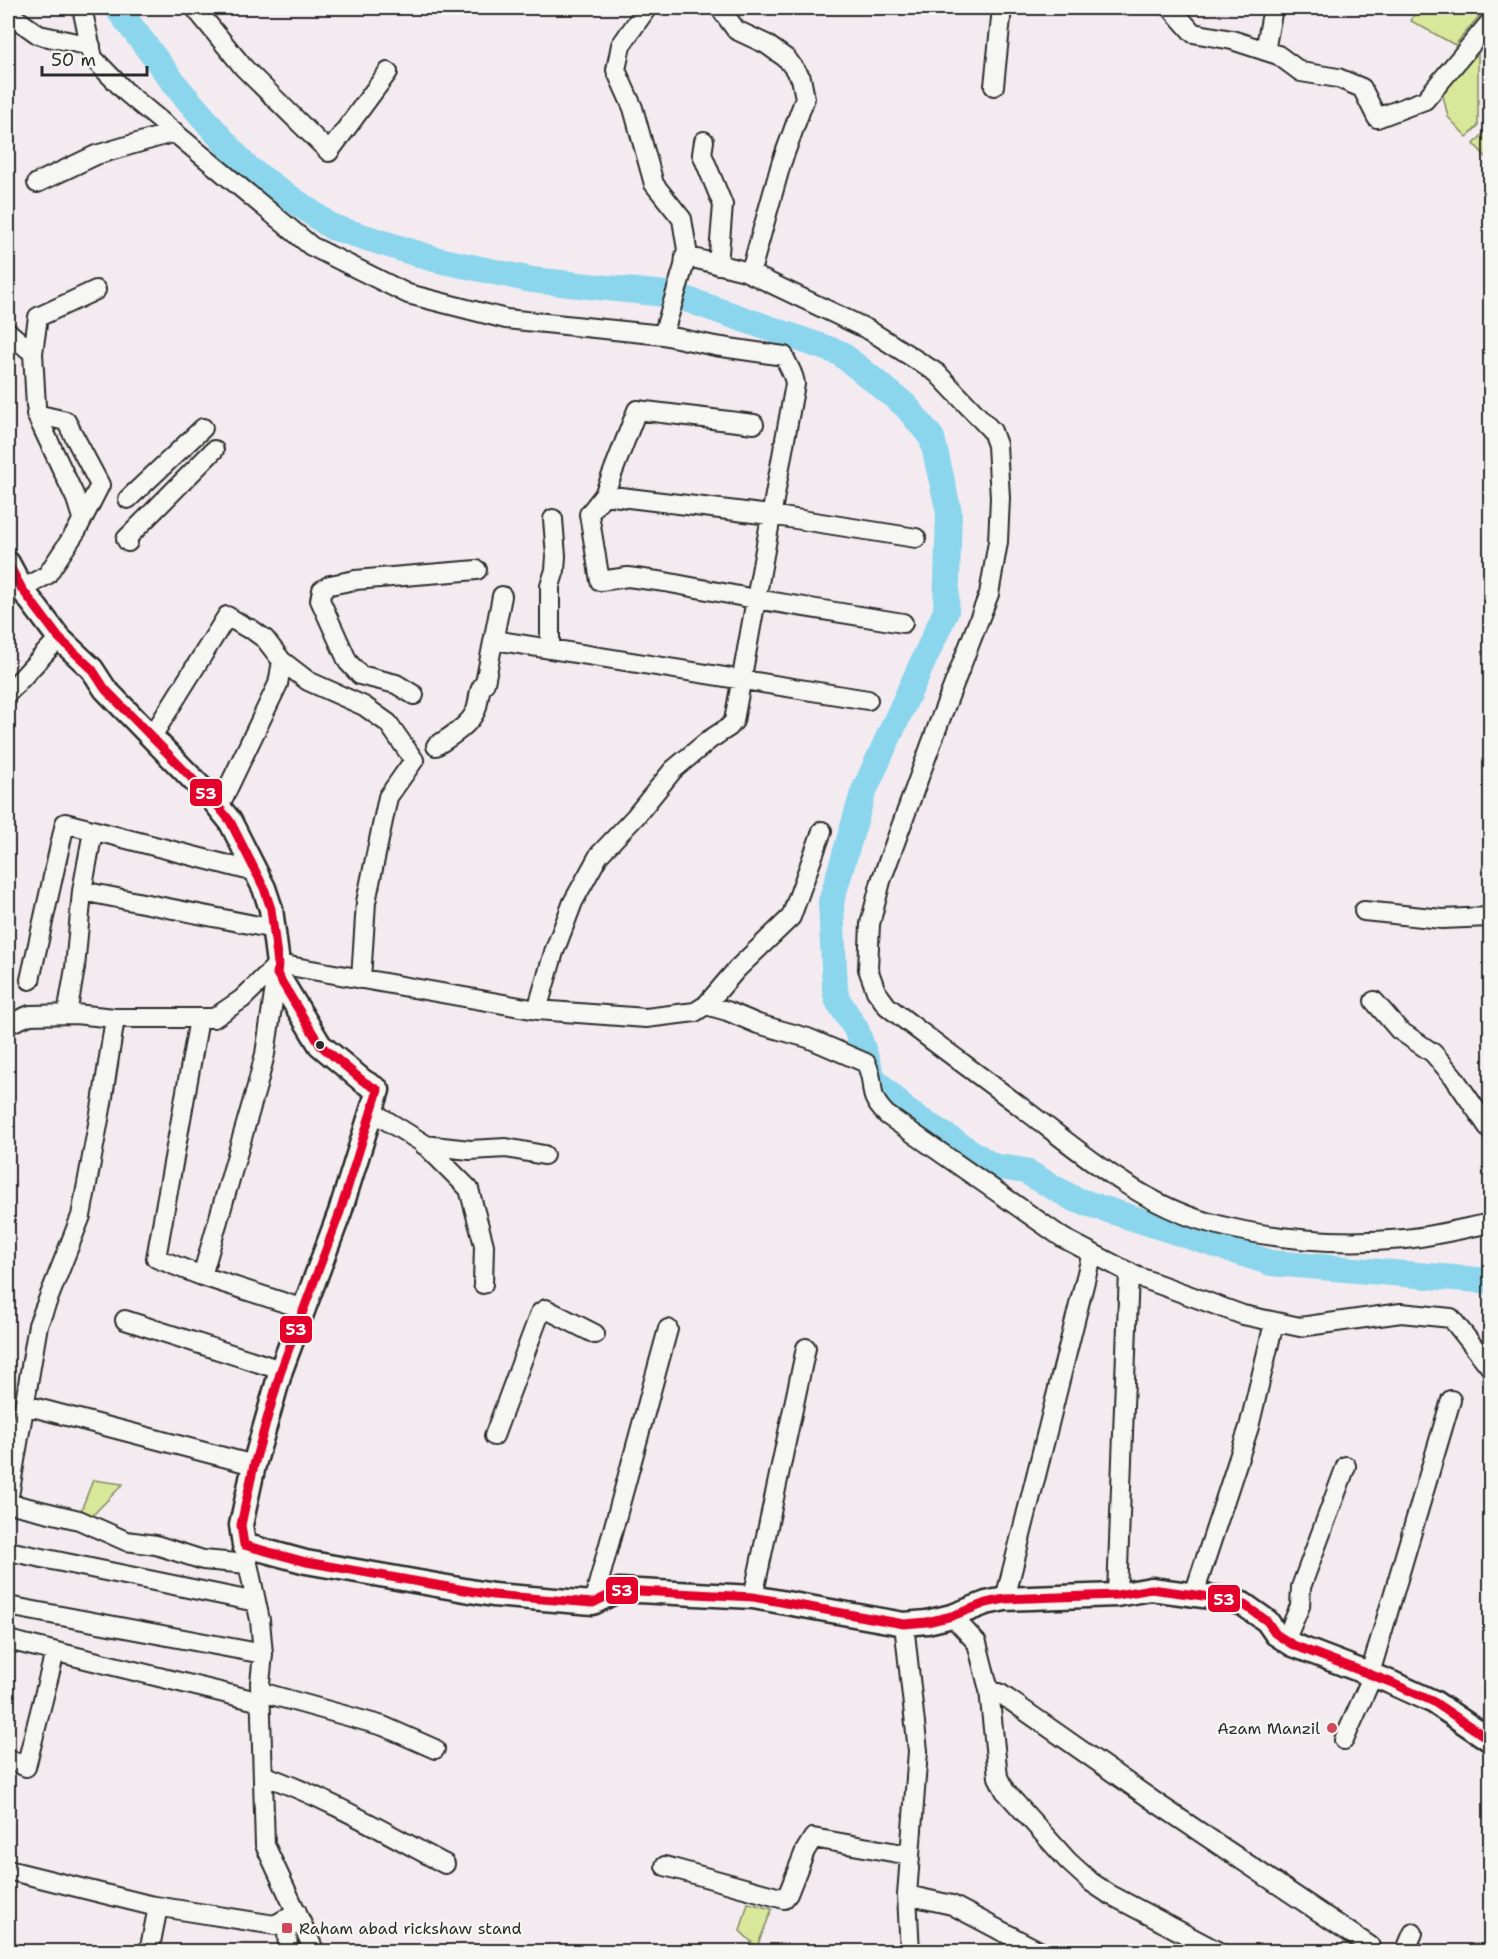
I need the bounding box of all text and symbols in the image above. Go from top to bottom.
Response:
scale bar [42,39,147,77]
text: 50 m [51,48,96,72]
line badge: 53 [189,778,223,807]
text: 53 [196,783,216,804]
unlabelled marker [314,1039,326,1051]
line badge: 53 [279,1315,313,1344]
text: 53 [286,1319,306,1340]
line badge: 53 [605,1576,639,1605]
text: 53 [612,1580,632,1601]
line badge: 53 [1207,1584,1241,1613]
text: 53 [1214,1589,1234,1610]
place label: Azam Manzil [1217,1718,1320,1739]
marker: Azam Manzil [1325,1721,1339,1735]
place label: Raham abad rickshaw stand [299,1918,522,1939]
marker: Raham abad rickshaw stand [280,1921,294,1935]

